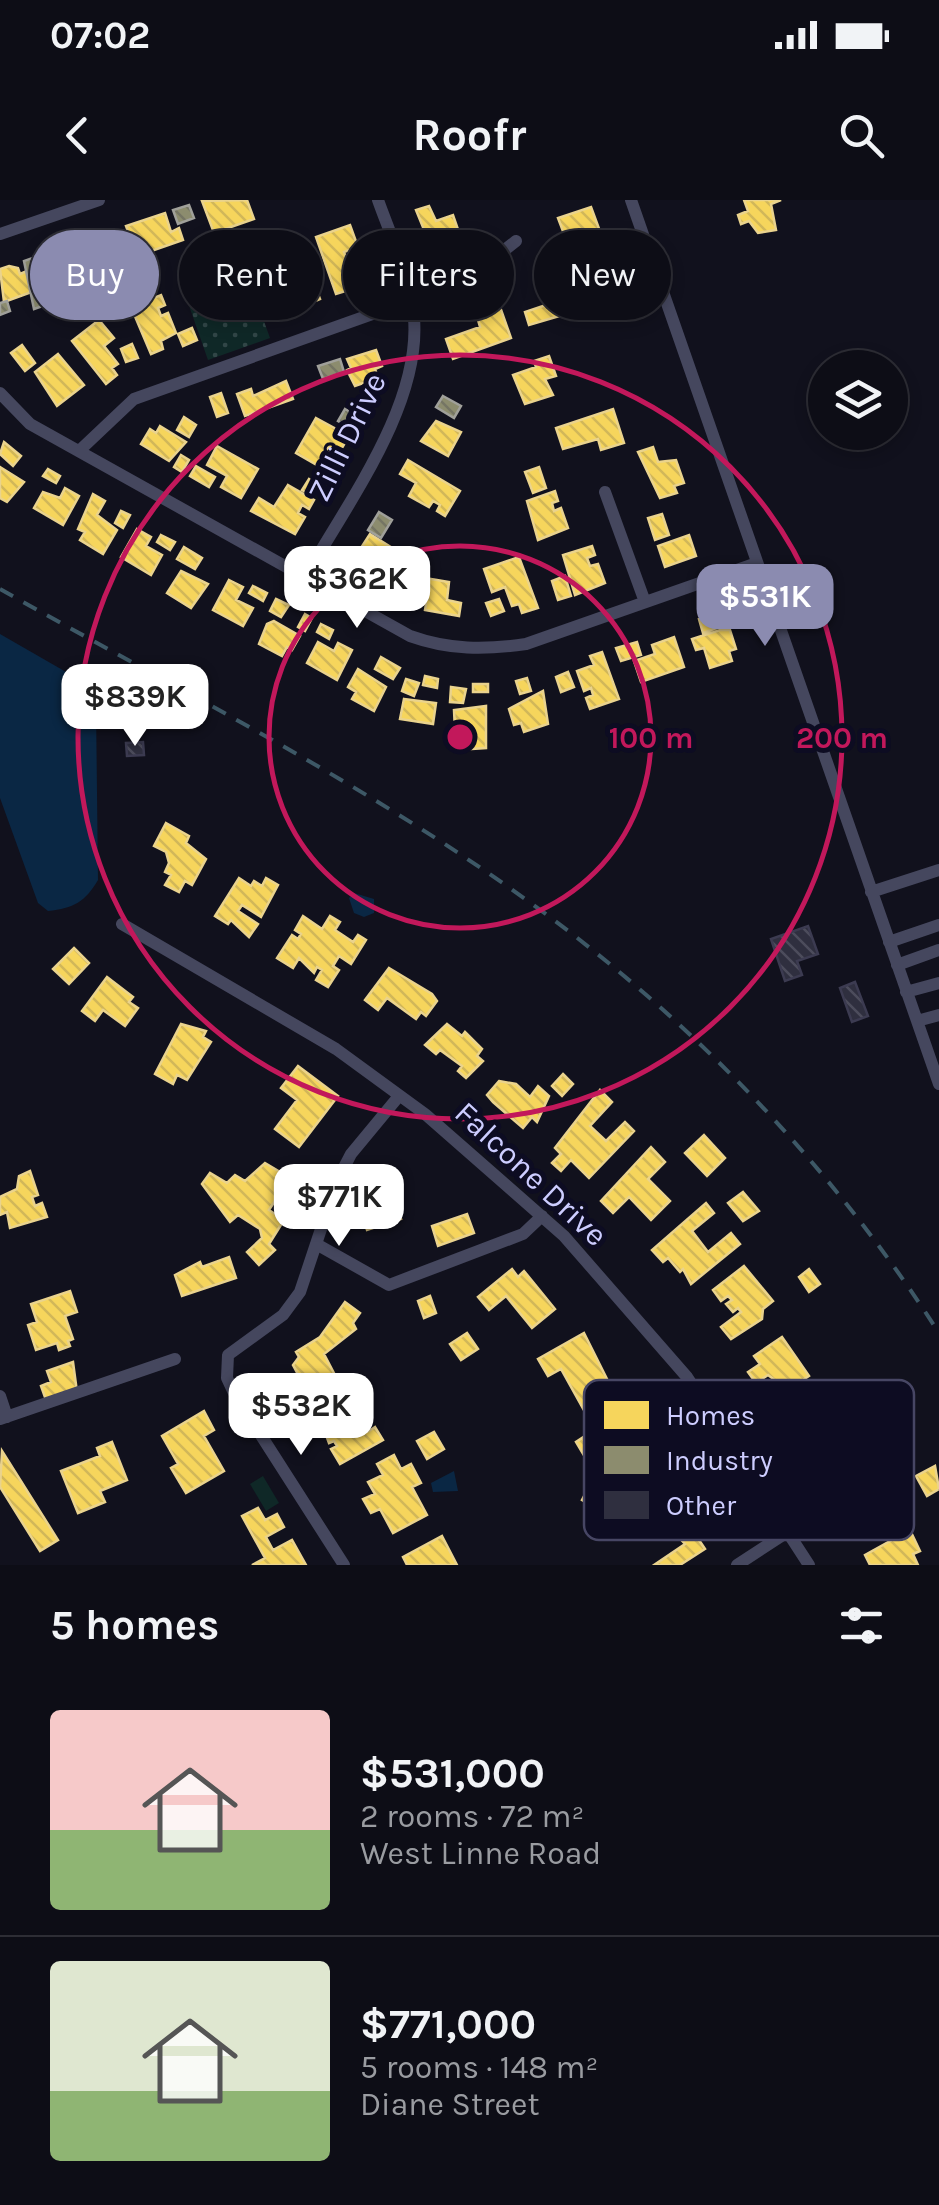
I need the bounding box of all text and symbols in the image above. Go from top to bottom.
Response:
text: 07:02 [50,13,150,58]
icon: back [50,108,105,163]
icon: search [834,108,889,163]
text: Roofr [412,109,527,161]
chip: Buy [30,230,159,320]
chip: Rent [179,230,323,320]
chip: Filters [343,230,514,320]
chip: New [534,230,671,320]
map controls [808,350,908,450]
button: layers [808,350,908,450]
street label: Zilli Drive [300,367,394,507]
pin: $362K [287,546,427,631]
text: $362K [306,560,408,597]
pin: $531K [695,564,835,649]
text: $531K [719,578,811,615]
pin: $839K [65,664,205,749]
text: $839K [83,678,187,715]
centre of rings [442,719,478,755]
text: 100 m [609,720,693,756]
text: 200 m [796,720,888,756]
street label: Falcone Drive [447,1094,615,1254]
pin: $771K [269,1164,409,1249]
text: $771K [296,1178,382,1215]
pin: $532K [231,1373,371,1458]
legend [584,1380,914,1540]
text: $532K [251,1387,351,1424]
text: Homes [666,1399,755,1432]
text: Industry [666,1444,773,1477]
text: Other [666,1489,737,1522]
icon: filters [834,1598,889,1653]
text: 5 homes [50,1600,219,1650]
text: $531,000 [360,1748,545,1798]
icon: home [130,1750,250,1870]
text: 2 rooms · 72 m² [360,1798,584,1835]
text: West Linne Road [360,1835,601,1872]
text: $771,000 [360,1999,536,2049]
icon: home [130,2001,250,2121]
text: 5 rooms · 148 m² [360,2049,598,2086]
text: Diane Street [360,2086,539,2123]

